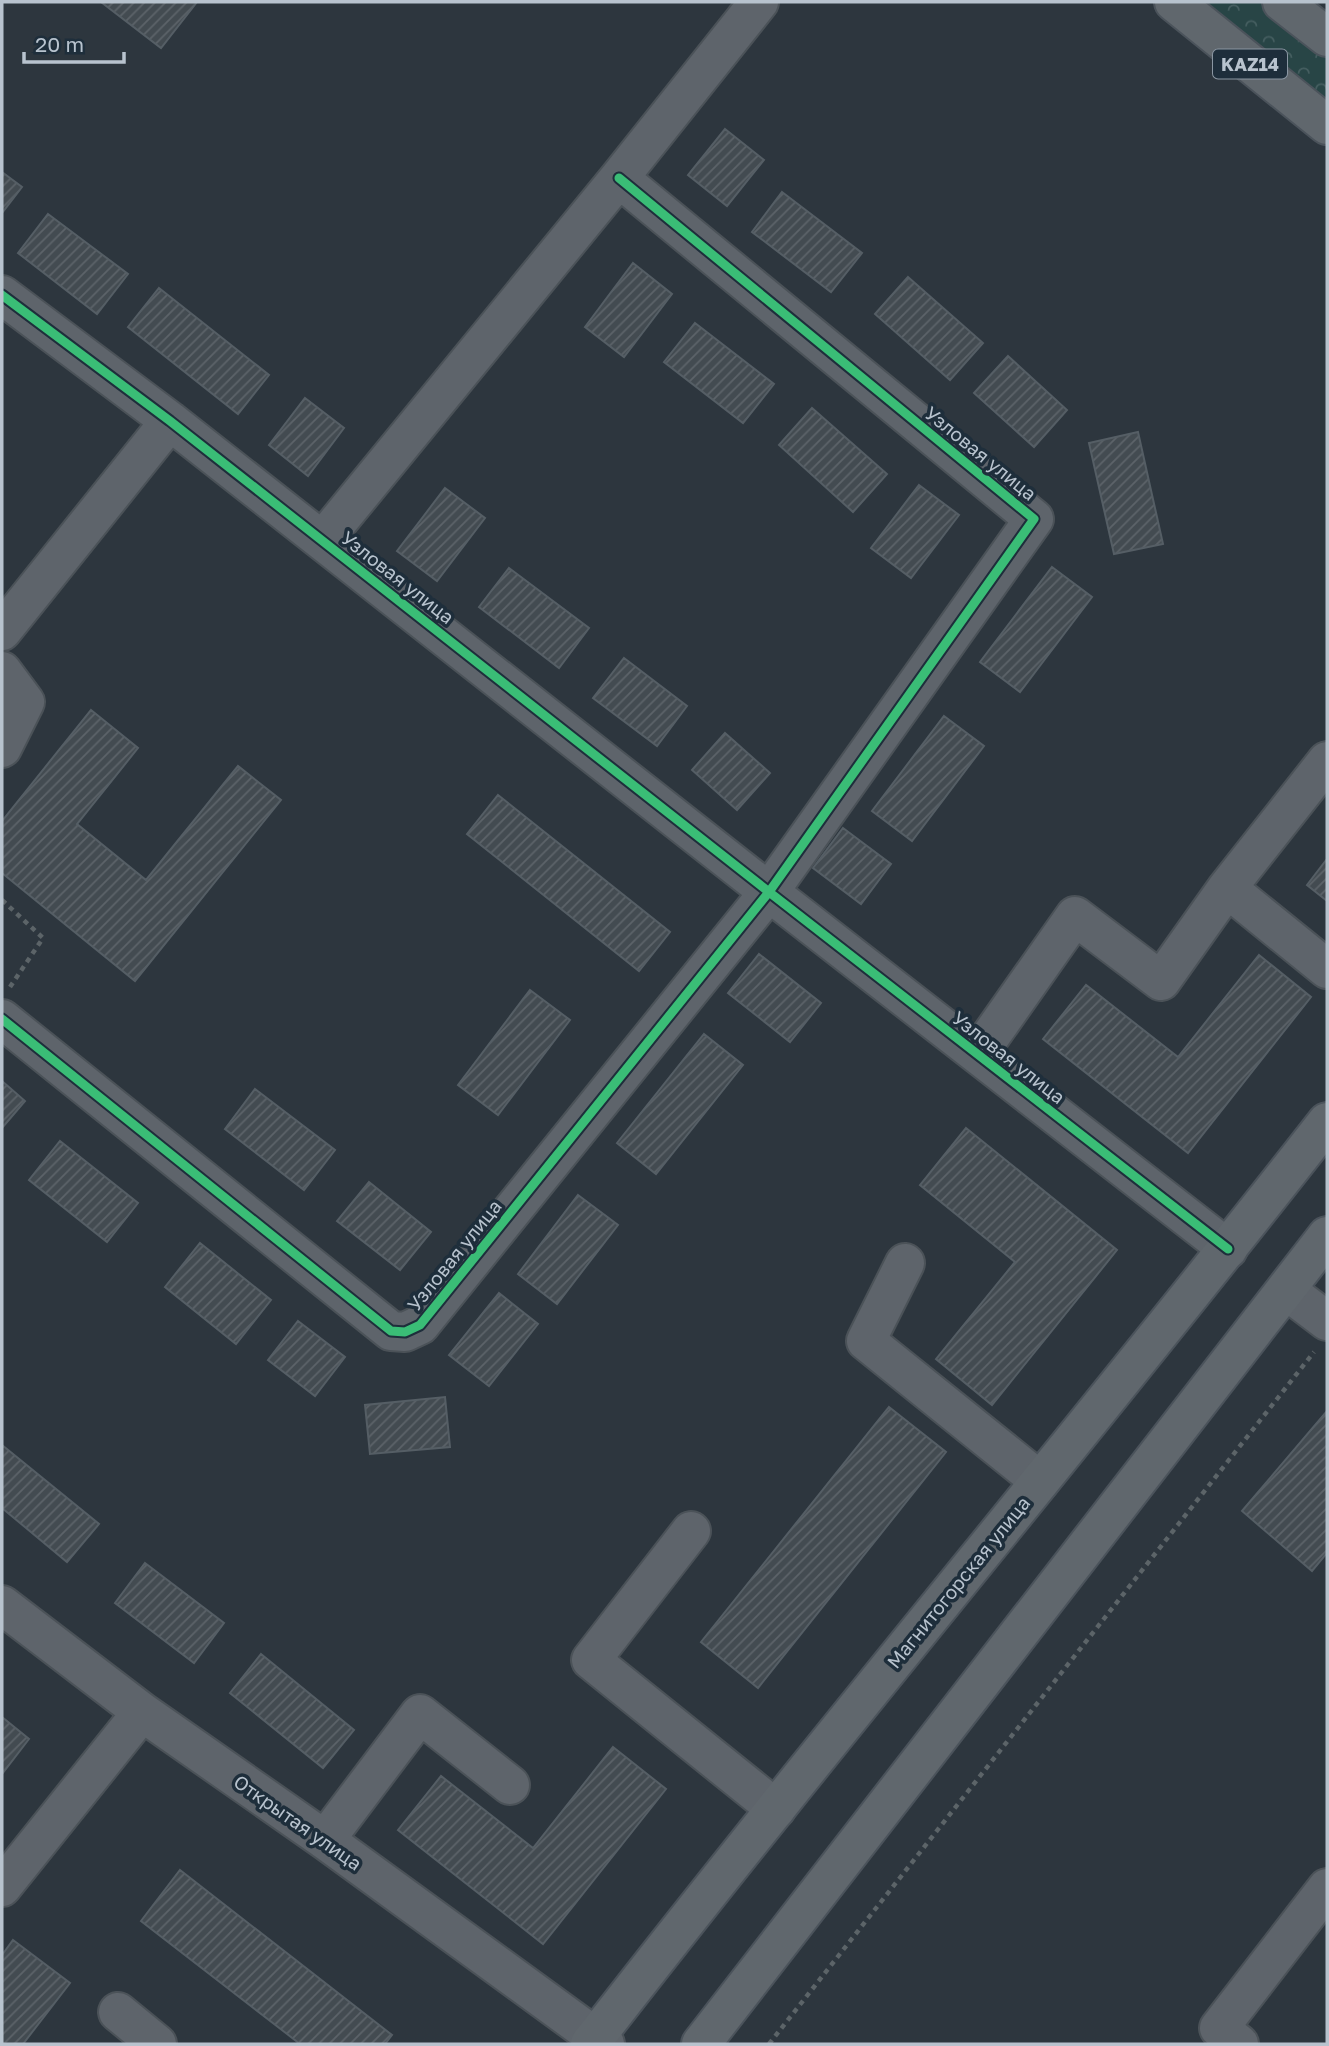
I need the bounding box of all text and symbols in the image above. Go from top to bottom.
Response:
scale bar [24,21,124,65]
text: 20 m [35,31,84,57]
road number: KAZ14 [1213,50,1287,78]
street label: Узловая улица [921,401,1041,505]
street label: Узловая улица [337,526,459,628]
street label: Узловая улица [948,1006,1070,1108]
street label: Узловая улица [402,1195,506,1315]
street label: Магнитогорская улица [882,1492,1034,1672]
street label: Открытая улица [230,1769,366,1875]

